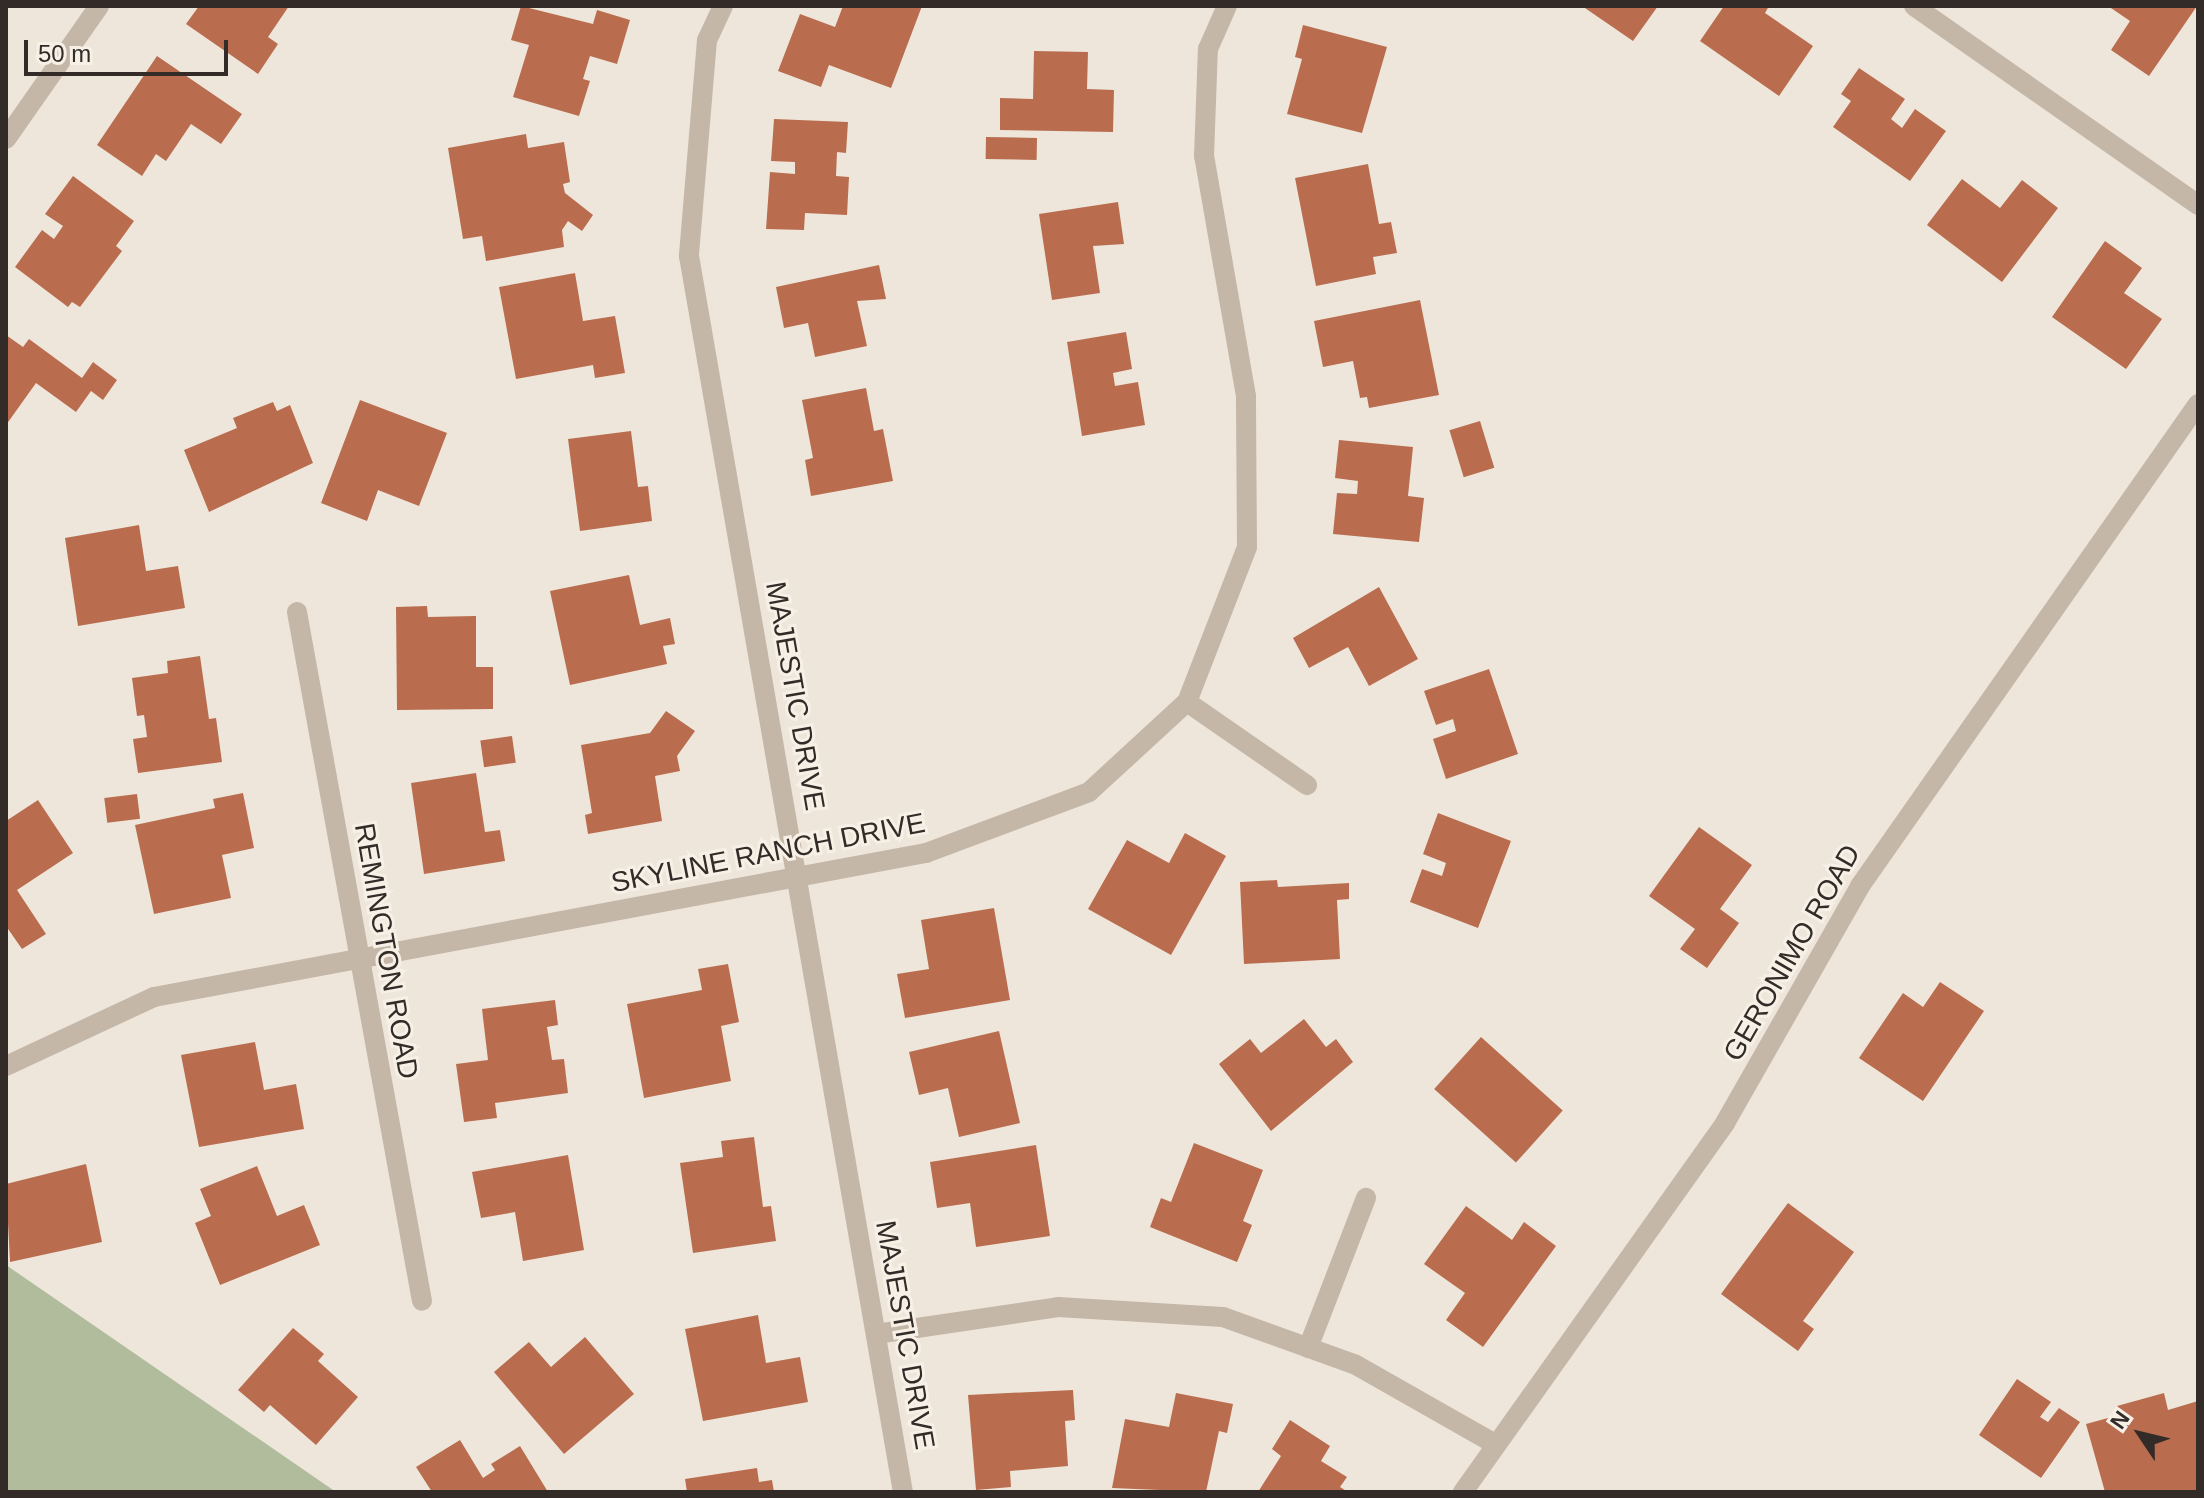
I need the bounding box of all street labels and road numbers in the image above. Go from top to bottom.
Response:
street label: MAJESTIC DRIVE [758,579,832,813]
street label: SKYLINE RANCH DRIVE [608,806,928,900]
street label: REMINGTON ROAD [347,820,425,1082]
street label: GERONIMO ROAD [1716,839,1868,1067]
street label: MAJESTIC DRIVE [868,1218,942,1452]

